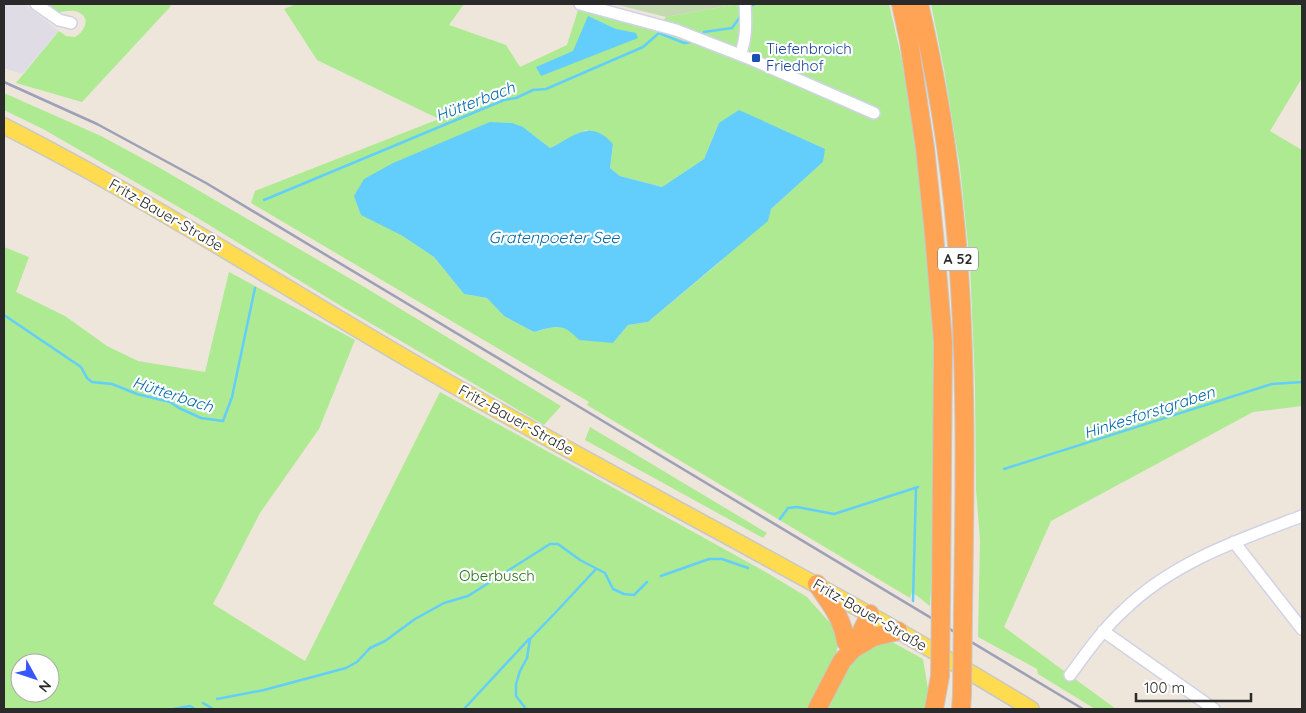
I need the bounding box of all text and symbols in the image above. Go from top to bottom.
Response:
place label: Tiefenbroich Friedhof [766,39,852,75]
marker: Tiefenbroich Friedhof [750,52,762,64]
water label: Hütterbach [432,76,518,125]
street label: Fritz-Bauer-Straße [106,174,227,255]
water label: Gratenpoeter See [489,227,620,247]
road number: A 52 [938,248,978,270]
water label: Hütterbach [130,372,217,417]
street label: Fritz-Bauer-Straße [455,380,577,459]
water label: Hinkesforstgraben [1081,381,1218,443]
park label: Oberbusch [459,566,535,585]
street label: Fritz-Bauer-Straße [810,574,931,655]
north arrow [10,653,60,703]
scale bar [1136,670,1251,702]
text: N [35,677,55,696]
text: 100 m [1144,678,1185,697]

